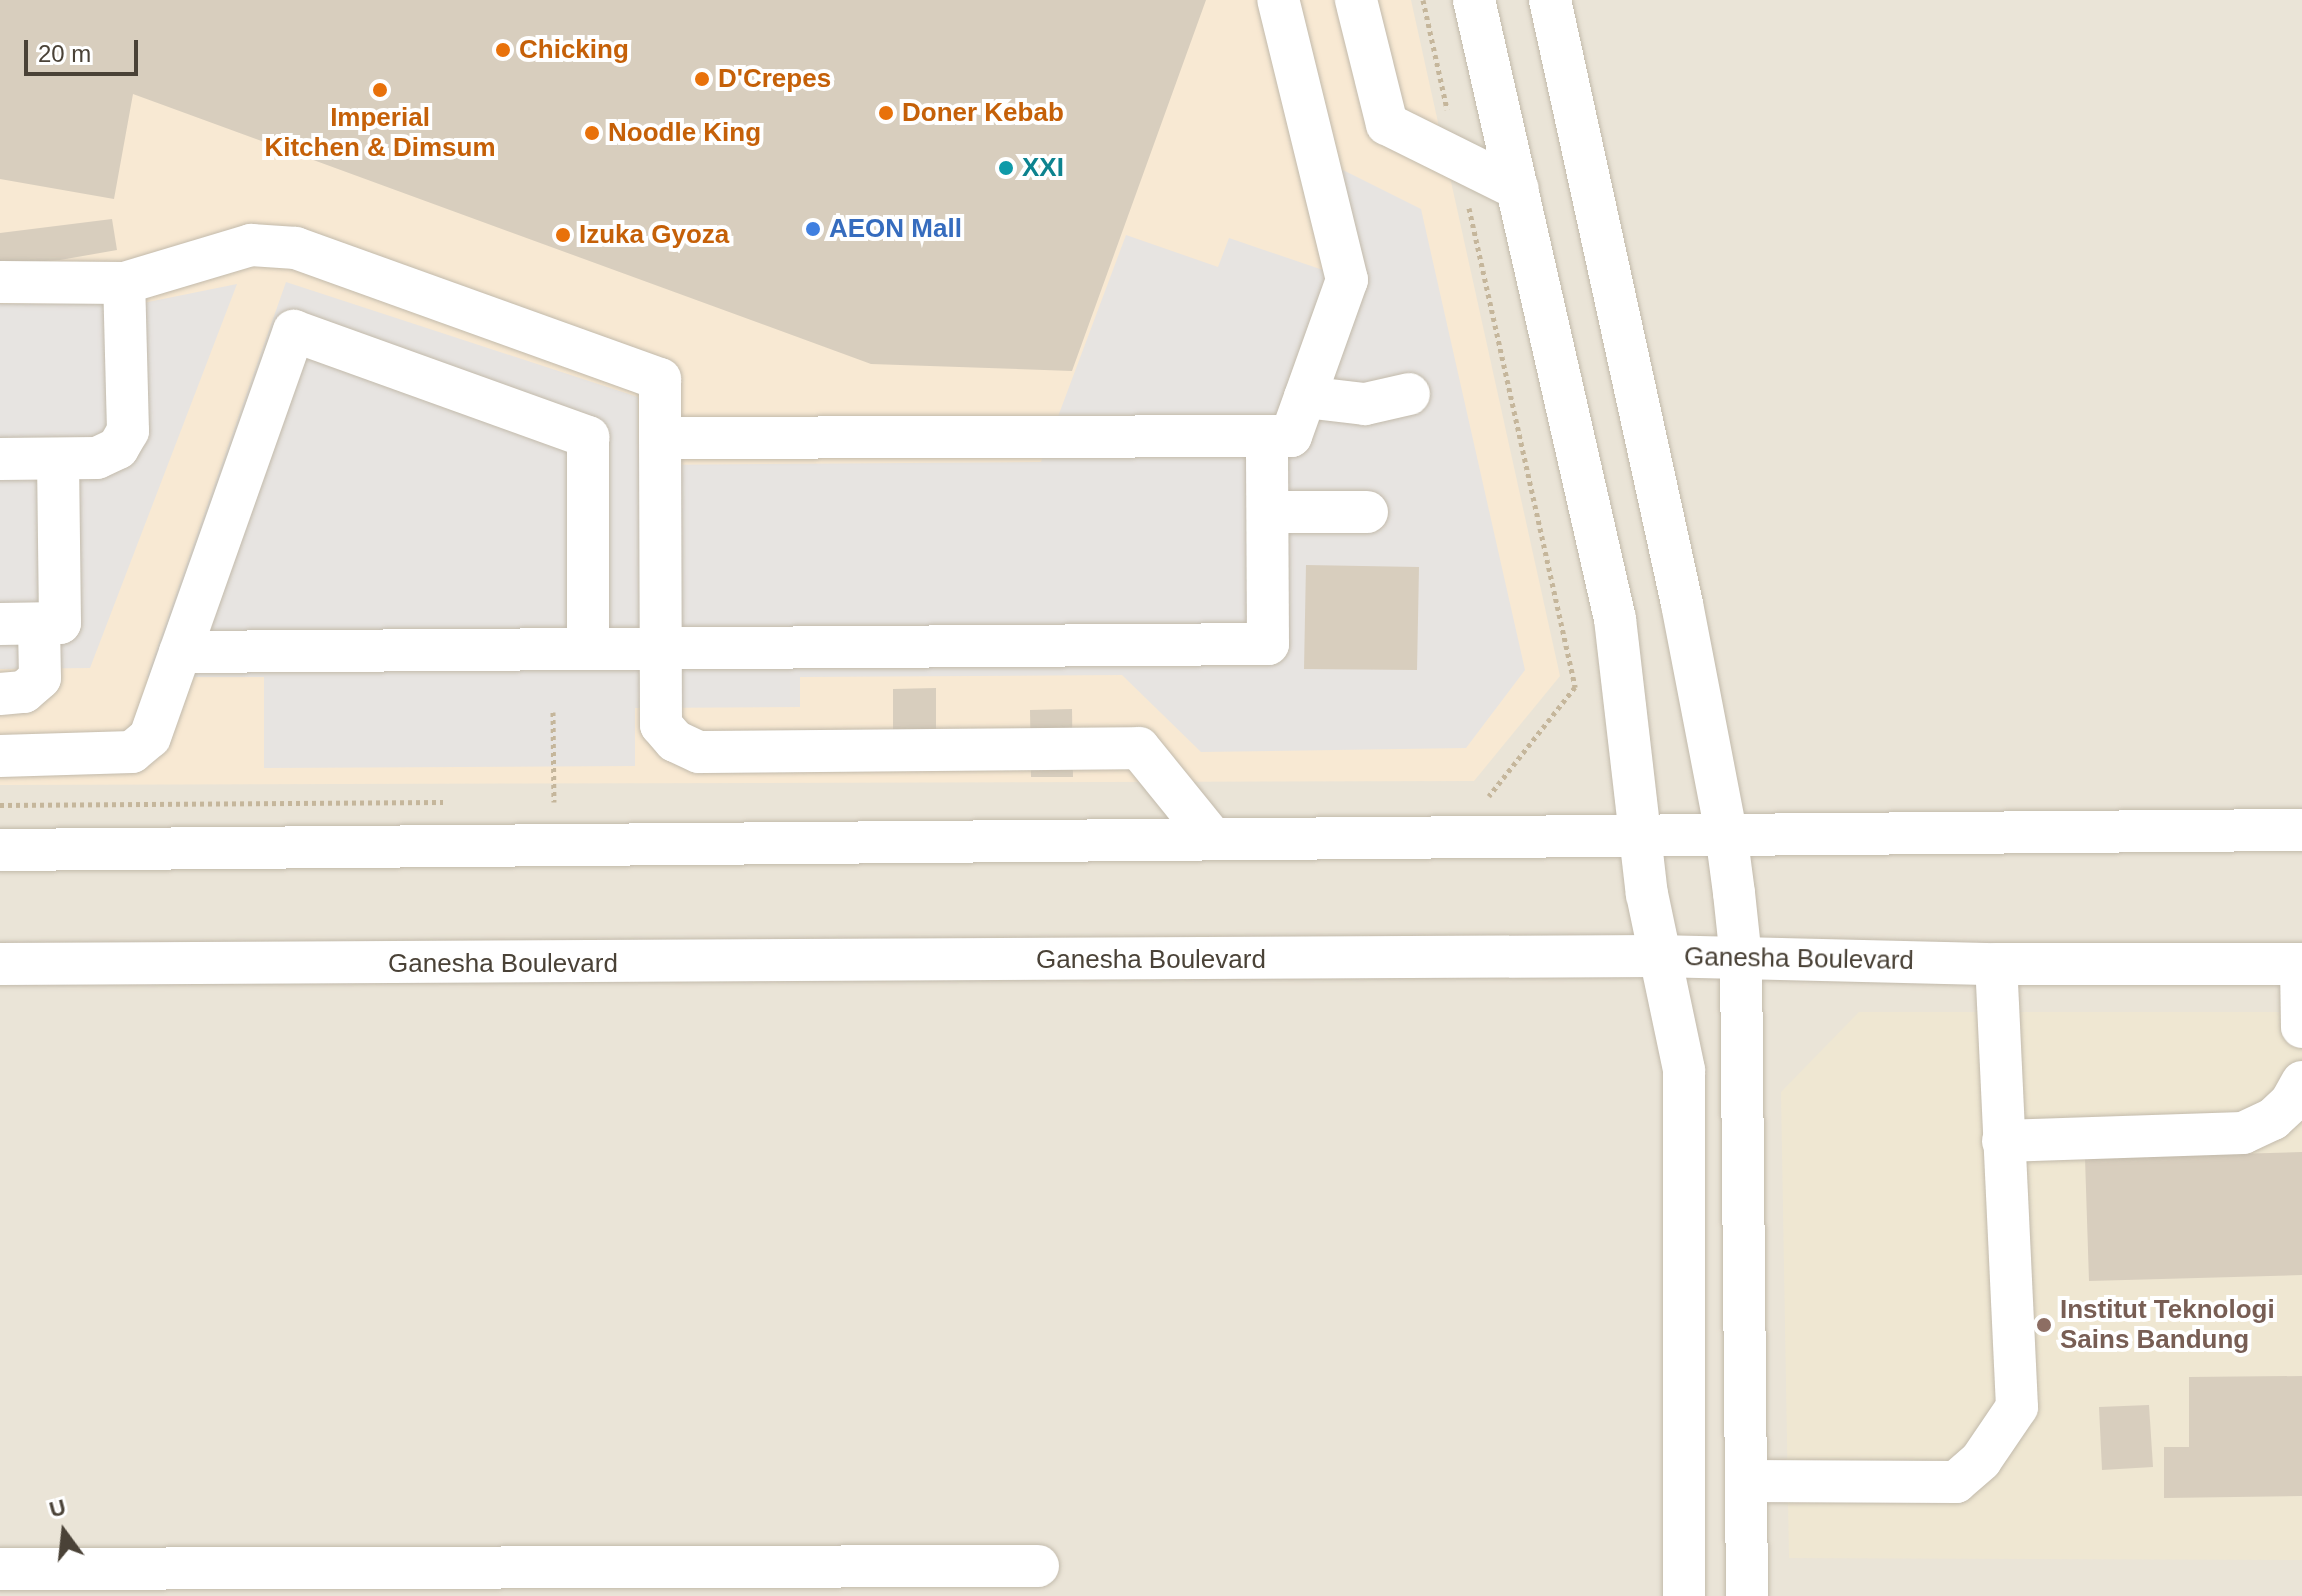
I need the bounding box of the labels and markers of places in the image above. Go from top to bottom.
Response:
place label: Chicking [519,34,629,66]
marker: Chicking [494,41,512,59]
place label: D'Crepes [718,63,831,95]
marker: D'Crepes [693,70,711,88]
marker: Imperial Kitchen & Dimsum [371,81,389,99]
place label: Doner Kebab [902,97,1064,129]
place label: Imperial Kitchen & Dimsum [264,102,496,164]
marker: Doner Kebab [877,104,895,122]
place label: Noodle King [608,117,761,149]
marker: Noodle King [583,124,601,142]
place label: XXI [1022,152,1064,184]
marker: XXI [997,159,1015,177]
place label: AEON Mall [829,213,962,245]
place label: Izuka Gyoza [579,219,729,251]
marker: AEON Mall [804,220,822,238]
marker: Izuka Gyoza [554,226,572,244]
place label: Institut Teknologi Sains Bandung [2060,1294,2275,1356]
marker: Institut Teknologi Sains Bandung [2035,1316,2053,1334]

